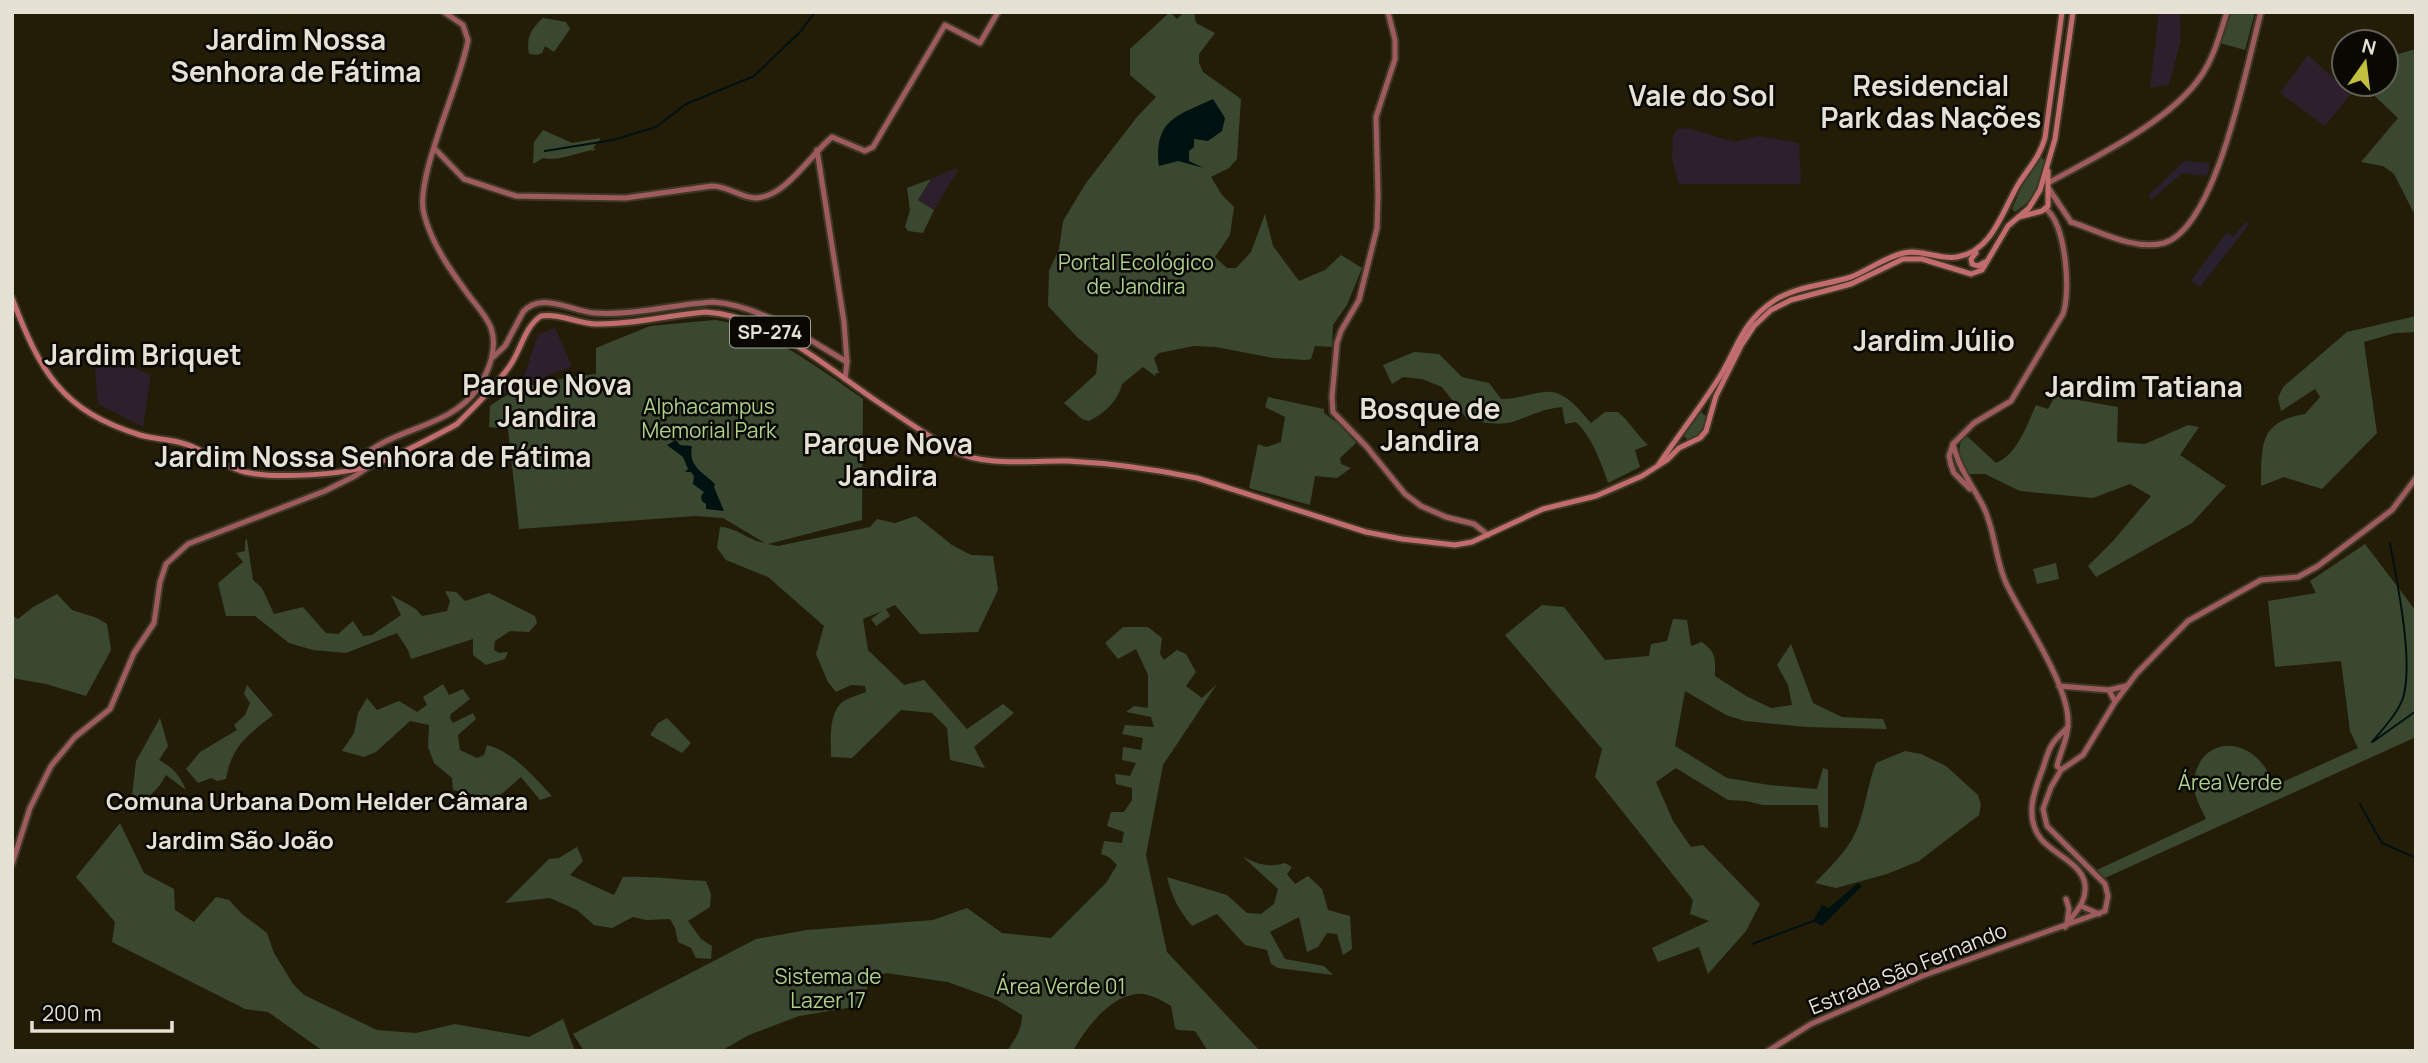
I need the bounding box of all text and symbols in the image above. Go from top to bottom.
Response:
district label: Jardim Nossa Senhora de Fátima [171,20,421,90]
north arrow [2330,28,2400,98]
text: N [2359,32,2379,61]
district label: Residencial Park das Nações [1821,66,2041,136]
district label: Vale do Sol [1629,76,1775,114]
park label: Portal Ecológico de Jandira [1058,248,1214,300]
road number: SP-274 [730,316,810,348]
district label: Jardim Júlio [1853,321,2015,359]
district label: Jardim Briquet [44,335,242,373]
district label: Parque Nova Jandira [462,365,632,435]
district label: Jardim Tatiana [2045,367,2243,405]
district label: Bosque de Jandira [1359,389,1501,459]
park label: Alphacampus Memorial Park [642,392,777,444]
district label: Parque Nova Jandira [803,424,973,494]
district label: Jardim Nossa Senhora de Fátima [154,437,592,475]
park label: Área Verde [2178,768,2282,796]
district label: Comuna Urbana Dom Helder Câmara [106,784,528,817]
district label: Jardim São João [146,823,334,856]
street label: Estrada São Fernando [1804,916,2011,1021]
park label: Sistema de Lazer 17 [774,962,882,1014]
park label: Área Verde 01 [996,972,1126,1000]
scale bar [32,990,172,1034]
text: 200 m [42,999,102,1027]

